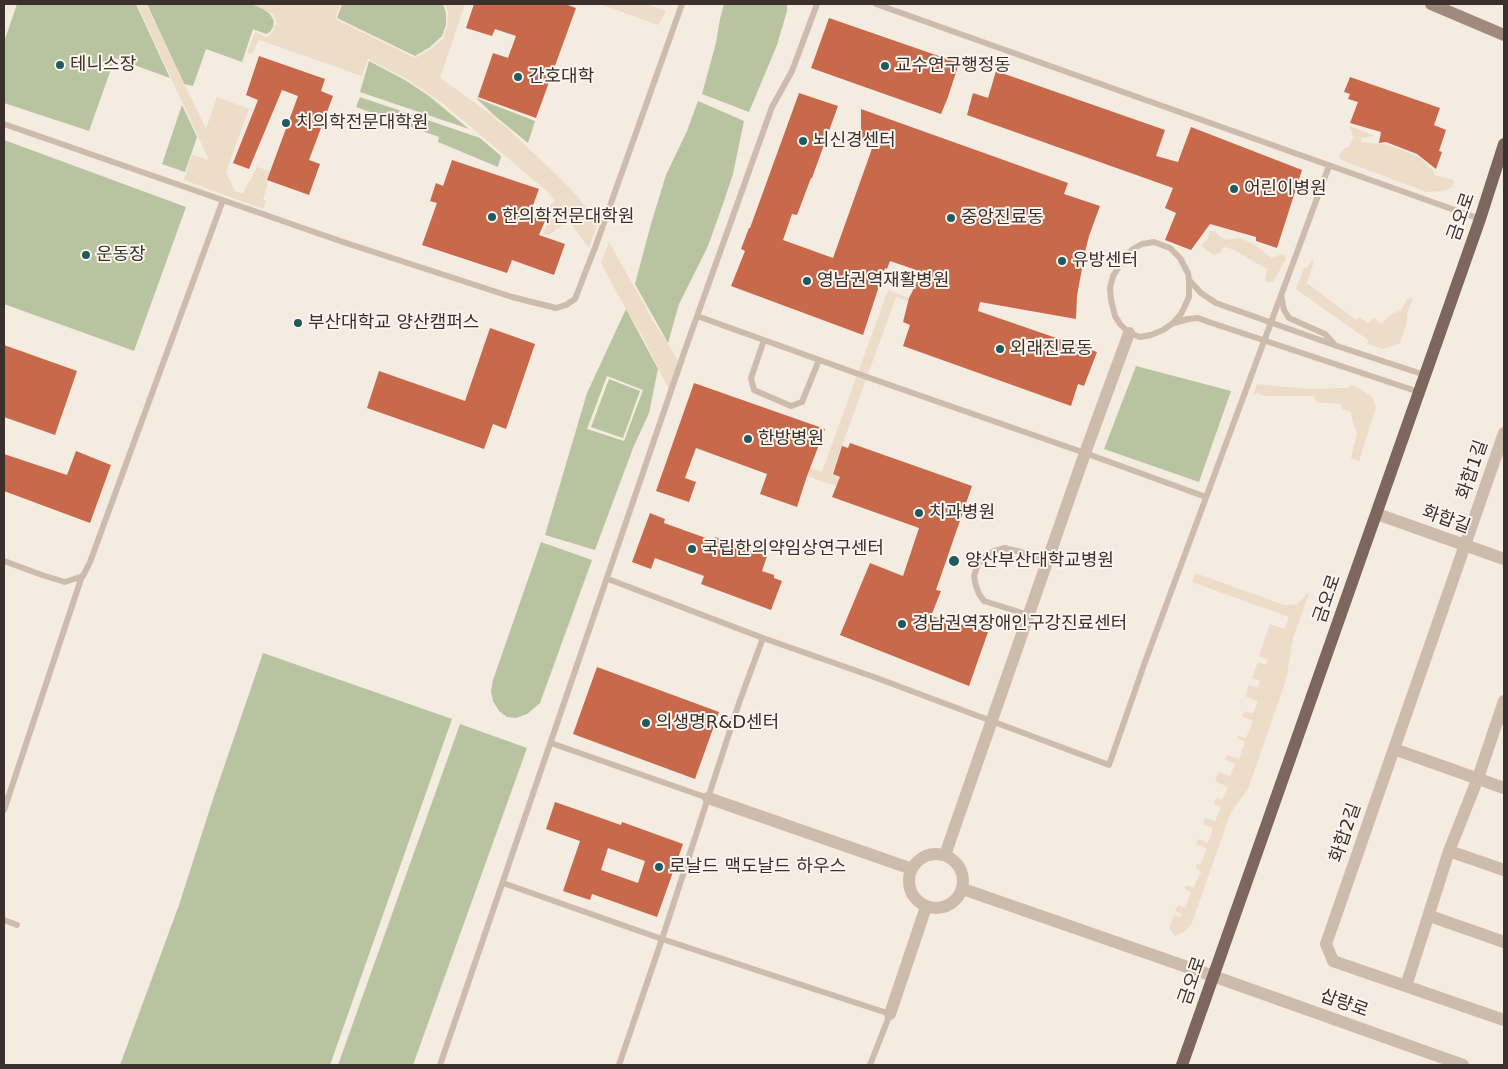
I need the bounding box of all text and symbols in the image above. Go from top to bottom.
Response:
place label: 테니스장 [70,54,136,76]
place label: 교수연구행정동 [895,55,1011,77]
marker: 테니스장 [54,59,66,71]
marker: 교수연구행정동 [879,60,891,72]
place label: 간호대학 [528,66,594,88]
marker: 간호대학 [512,71,524,83]
place label: 치의학전문대학원 [296,112,428,134]
marker: 치의학전문대학원 [280,117,292,129]
place label: 뇌신경센터 [813,130,896,152]
marker: 뇌신경센터 [797,135,809,147]
place label: 어린이병원 [1244,178,1327,200]
marker: 어린이병원 [1228,183,1240,195]
street label: 금오로 [1444,190,1480,244]
place label: 한의학전문대학원 [502,206,634,228]
place label: 중앙진료동 [961,207,1044,229]
marker: 한의학전문대학원 [486,211,498,223]
marker: 중앙진료동 [945,212,957,224]
place label: 운동장 [96,244,146,266]
marker: 운동장 [80,249,92,261]
place label: 유방센터 [1072,250,1138,272]
marker: 유방센터 [1056,255,1068,267]
place label: 영남권역재활병원 [817,270,949,292]
marker: 영남권역재활병원 [801,275,813,287]
place label: 부산대학교 양산캠퍼스 [308,312,479,334]
marker: 부산대학교 양산캠퍼스 [292,317,304,329]
place label: 외래진료동 [1010,338,1093,360]
marker: 외래진료동 [994,343,1006,355]
place label: 한방병원 [758,428,824,450]
marker: 한방병원 [742,433,754,445]
street label: 화합1길 [1453,438,1493,502]
street label: 화합길 [1419,501,1473,539]
place label: 치과병원 [929,502,995,524]
marker: 치과병원 [913,507,925,519]
place label: 국립한의약임상연구센터 [702,538,884,560]
marker: 국립한의약임상연구센터 [686,543,698,555]
place label: 양산부산대학교병원 [965,550,1114,572]
marker: 양산부산대학교병원 [947,554,961,568]
street label: 금오로 [1310,572,1346,626]
place label: 경남권역장애인구강진료센터 [912,613,1127,635]
marker: 경남권역장애인구강진료센터 [896,618,908,630]
place label: 의생명R&D센터 [656,712,779,734]
marker: 의생명R&D센터 [640,717,652,729]
street label: 화합2길 [1326,801,1366,865]
place label: 로날드 맥도날드 하우스 [669,856,846,878]
marker: 로날드 맥도날드 하우스 [653,861,665,873]
street label: 금오로 [1175,954,1211,1008]
street label: 삽량로 [1317,985,1371,1023]

